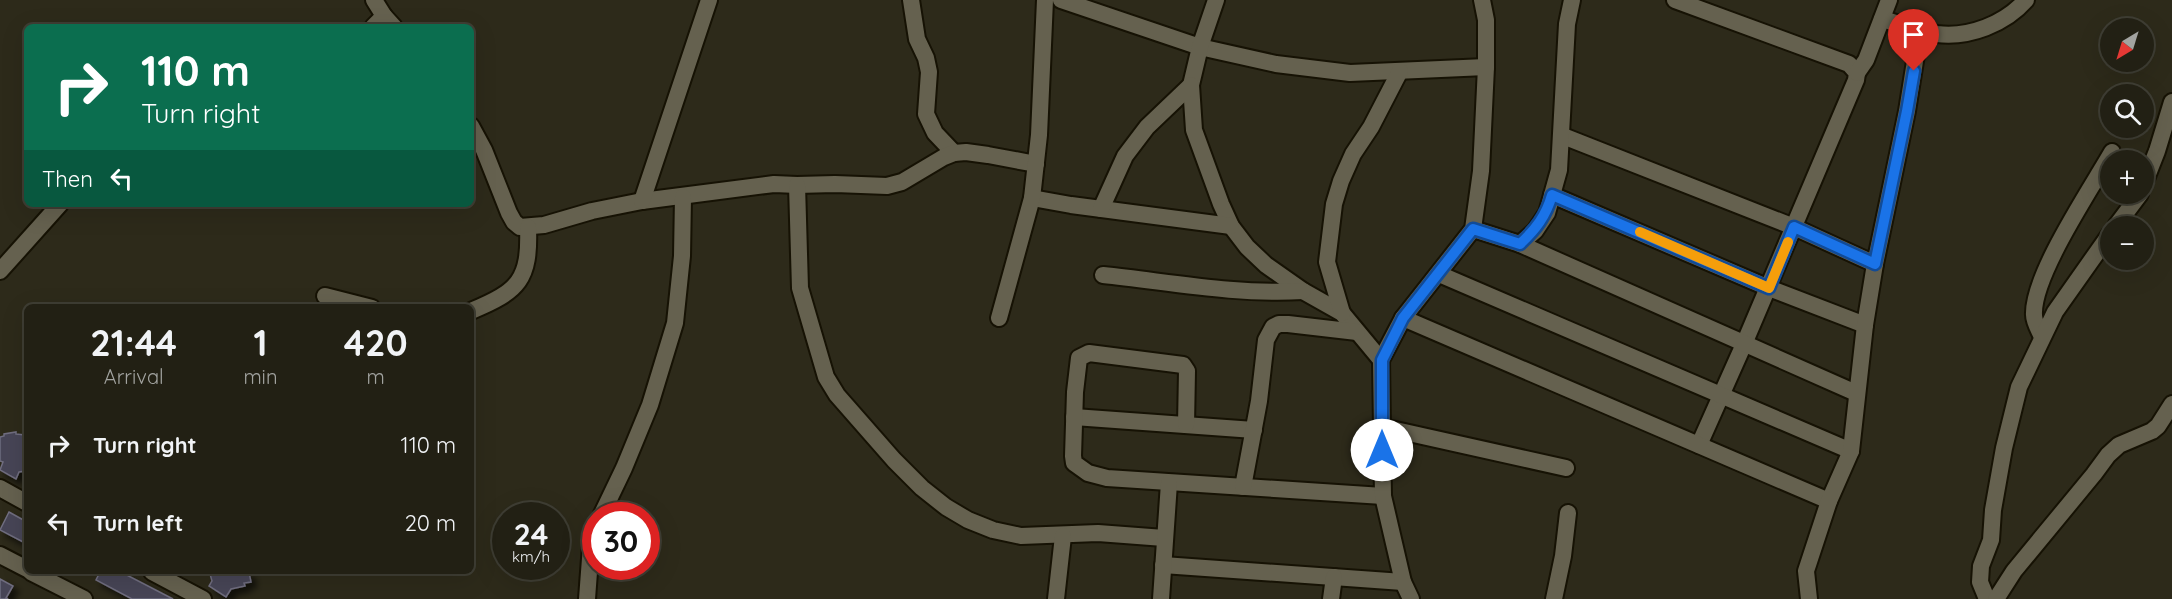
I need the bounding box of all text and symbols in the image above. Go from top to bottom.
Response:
pin [1888,9,1939,71]
icon: arrive [1897,18,1930,51]
north arrow [2100,18,2154,72]
map controls [2100,18,2154,270]
text: 110 m [141,44,250,97]
icon: right [42,48,120,126]
button: search [2100,84,2154,138]
text: Turn right [141,96,260,130]
button: + [2100,150,2154,204]
icon: left [105,162,138,195]
text: Then [42,165,93,193]
button: − [2100,216,2154,270]
text: 21:44 [90,320,177,365]
text: 1 [253,320,267,365]
text: 420 [344,320,408,365]
text: Arrival [104,364,164,389]
text: min [243,364,277,389]
text: m [367,364,385,389]
position arrow [1350,418,1414,482]
icon: right [42,429,75,462]
text: Turn right [93,431,197,459]
text: 110 m [401,431,456,459]
speed limit sign: 30 [582,502,660,580]
icon: left [42,507,75,540]
text: Turn left [93,509,183,537]
text: 20 m [405,509,456,537]
text: 24 [514,515,548,553]
text: km/h [512,547,550,566]

